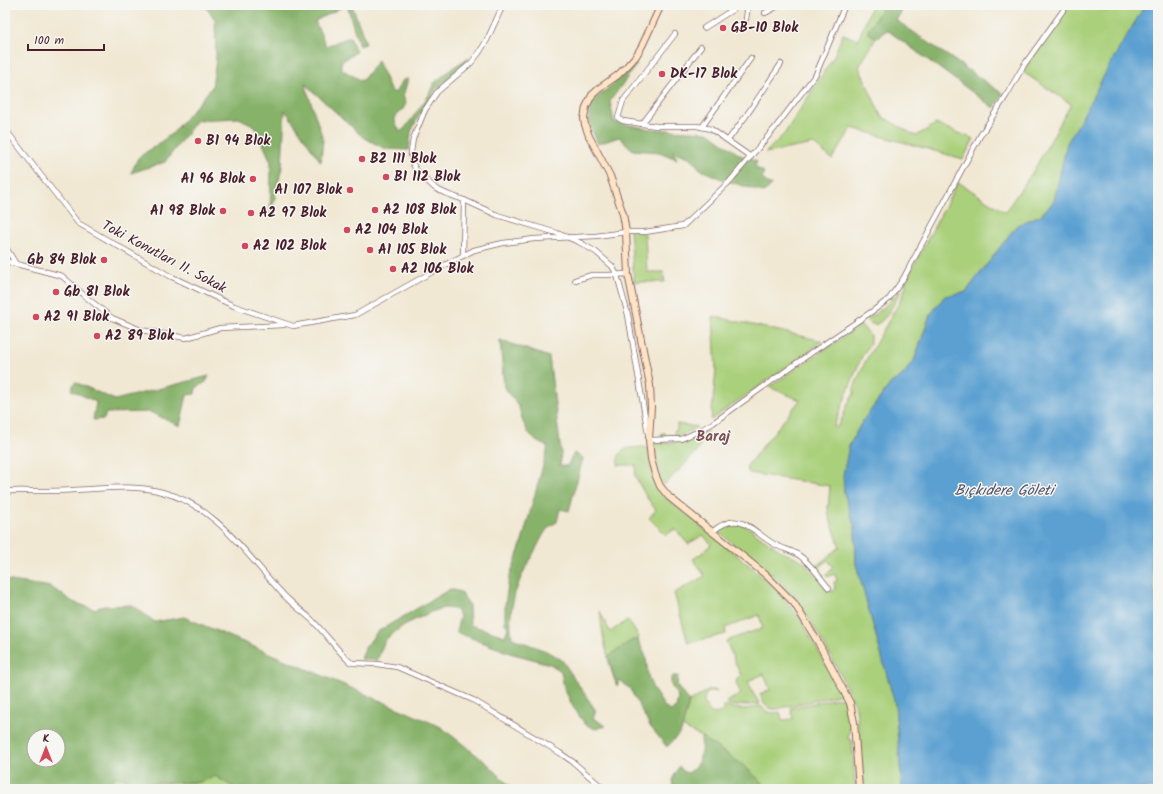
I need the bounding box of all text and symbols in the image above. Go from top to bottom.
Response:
place label: GB-10 Blok [731,17,799,39]
marker: GB-10 Blok [718,23,728,33]
scale bar [28,26,104,52]
text: 100 m [34,31,65,50]
place label: DK-17 Blok [670,63,738,85]
marker: DK-17 Blok [657,69,667,79]
place label: B1 94 Blok [206,130,271,152]
marker: B1 94 Blok [193,136,203,146]
place label: B2 111 Blok [370,148,437,170]
marker: B2 111 Blok [357,154,367,164]
place label: B1 112 Blok [394,166,461,188]
place label: A1 96 Blok [181,168,246,190]
marker: B1 112 Blok [381,172,391,182]
marker: A1 96 Blok [248,174,258,184]
place label: A1 107 Blok [274,179,343,201]
marker: A1 107 Blok [345,185,355,195]
place label: A2 108 Blok [383,199,457,221]
place label: A1 98 Blok [150,200,216,222]
place label: A2 97 Blok [259,202,327,224]
marker: A2 108 Blok [370,205,380,215]
marker: A1 98 Blok [218,206,228,216]
marker: A2 97 Blok [246,208,256,218]
street label: Toki Konutları 11. Sokak [98,215,231,299]
place label: A2 104 Blok [355,219,429,241]
marker: A2 104 Blok [342,225,352,235]
place label: A2 102 Blok [253,235,327,257]
place label: A1 105 Blok [378,239,447,261]
marker: A2 102 Blok [240,241,250,251]
marker: A1 105 Blok [365,245,375,255]
place label: Gb 84 Blok [27,249,97,271]
marker: Gb 84 Blok [99,255,109,265]
place label: A2 106 Blok [401,258,475,280]
marker: A2 106 Blok [388,264,398,274]
place label: Gb 81 Blok [64,281,130,303]
marker: Gb 81 Blok [51,287,61,297]
place label: A2 91 Blok [44,306,110,328]
marker: A2 91 Blok [31,312,41,322]
place label: A2 89 Blok [105,325,175,347]
marker: A2 89 Blok [92,331,102,341]
district label: Baraj [696,425,731,449]
water label: Bıçkıdere Göleti [955,479,1057,503]
north arrow [26,728,66,768]
text: K [43,730,50,748]

